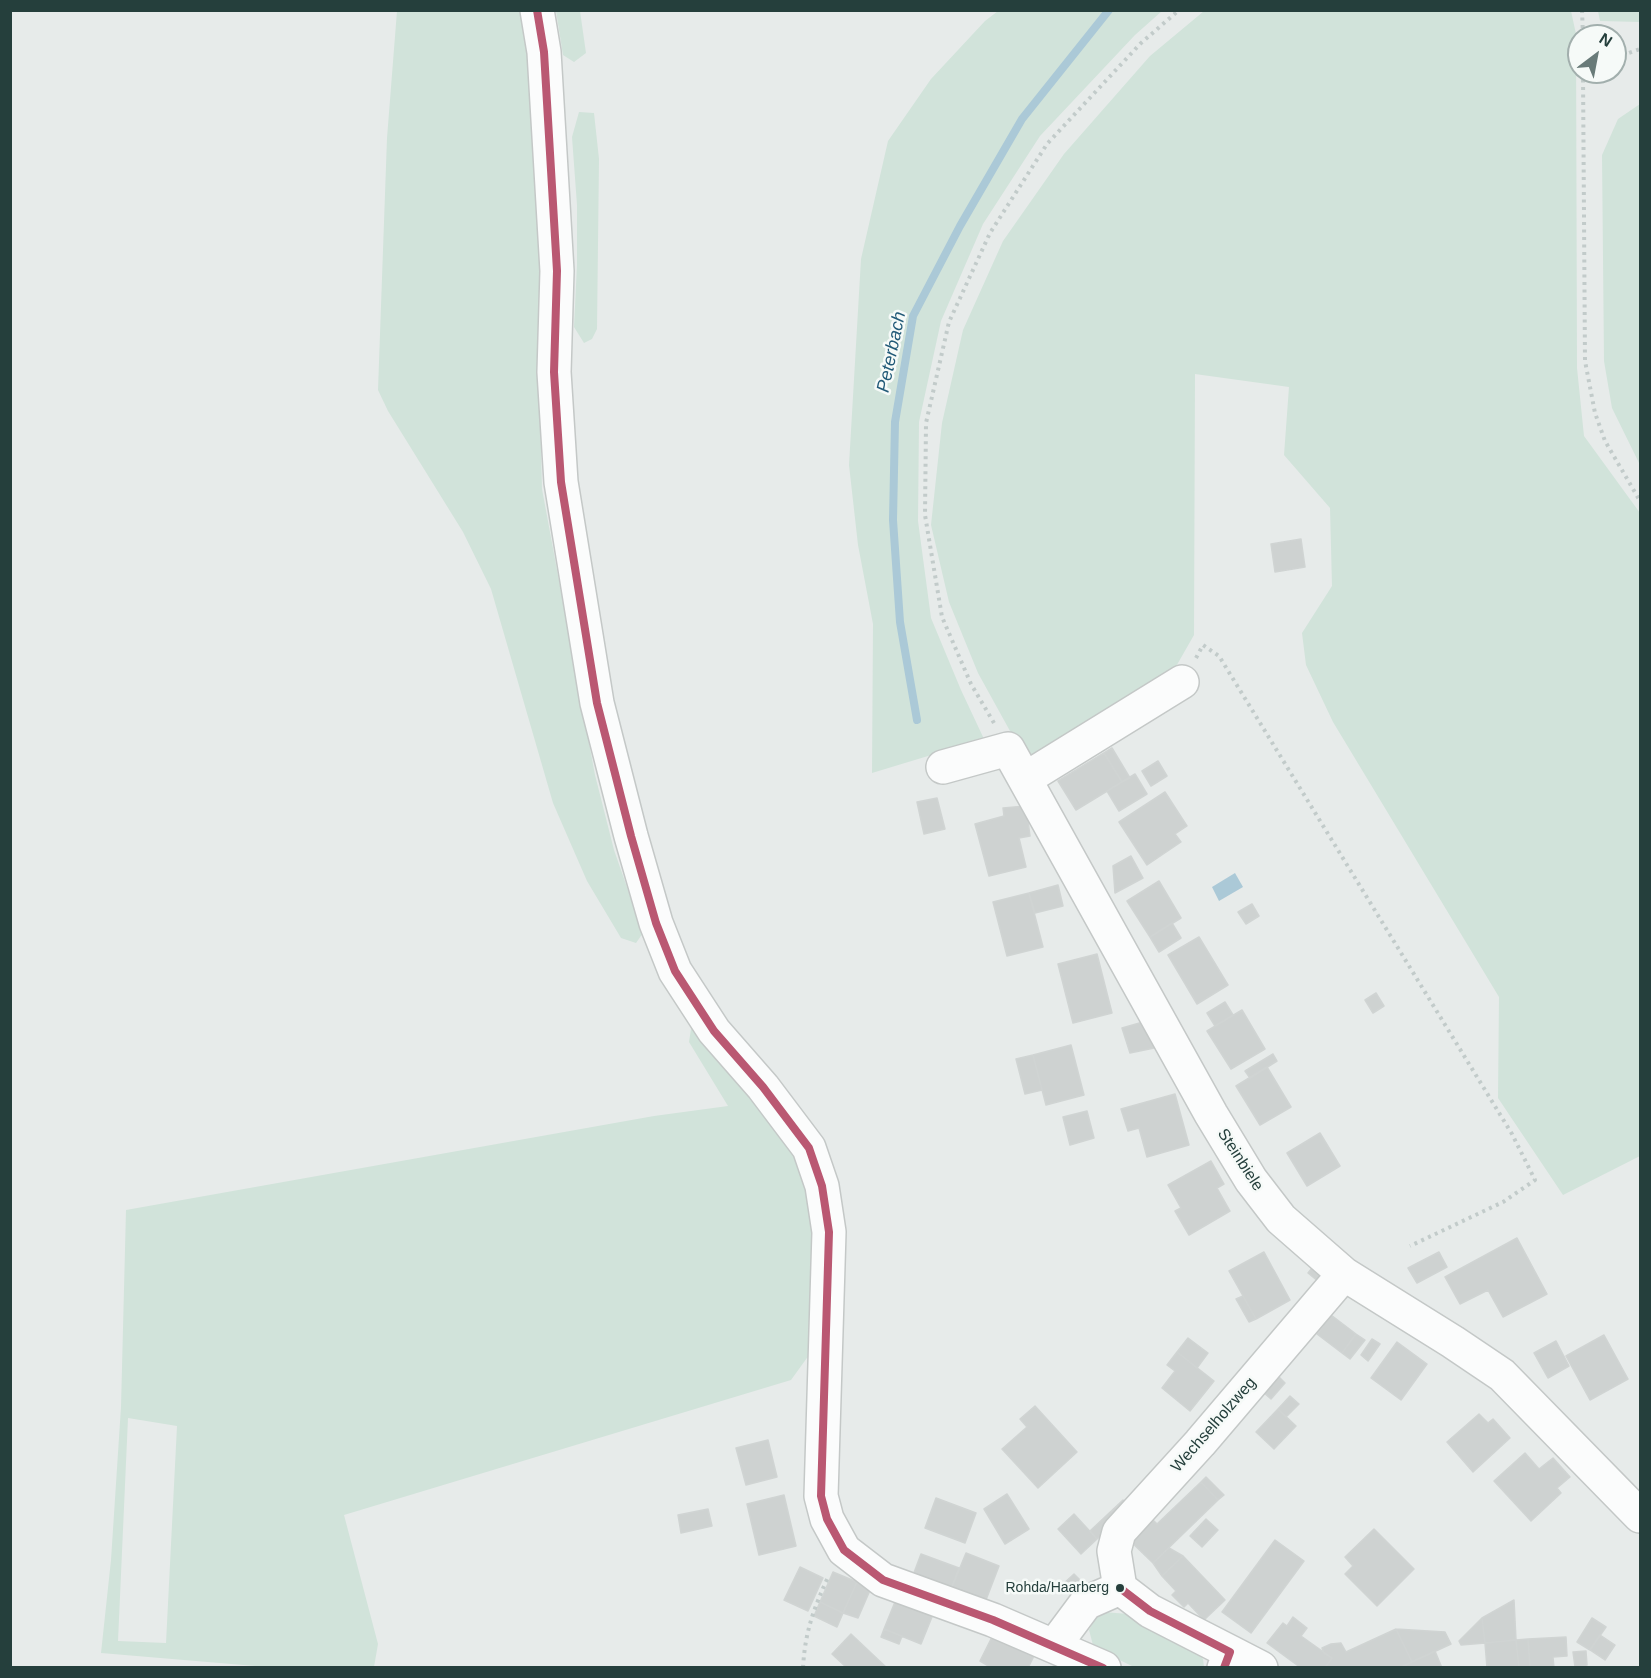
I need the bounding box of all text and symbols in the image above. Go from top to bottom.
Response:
north arrow [1567,24,1627,84]
text: N [1596,30,1615,50]
water label: Peterbach [873,310,911,394]
street label: Steinbiele [1213,1125,1267,1195]
street label: Wechselholzweg [1167,1374,1261,1476]
place label: Rohda/Haarberg [1005,1580,1109,1596]
marker: Rohda/Haarberg [1114,1582,1126,1594]

